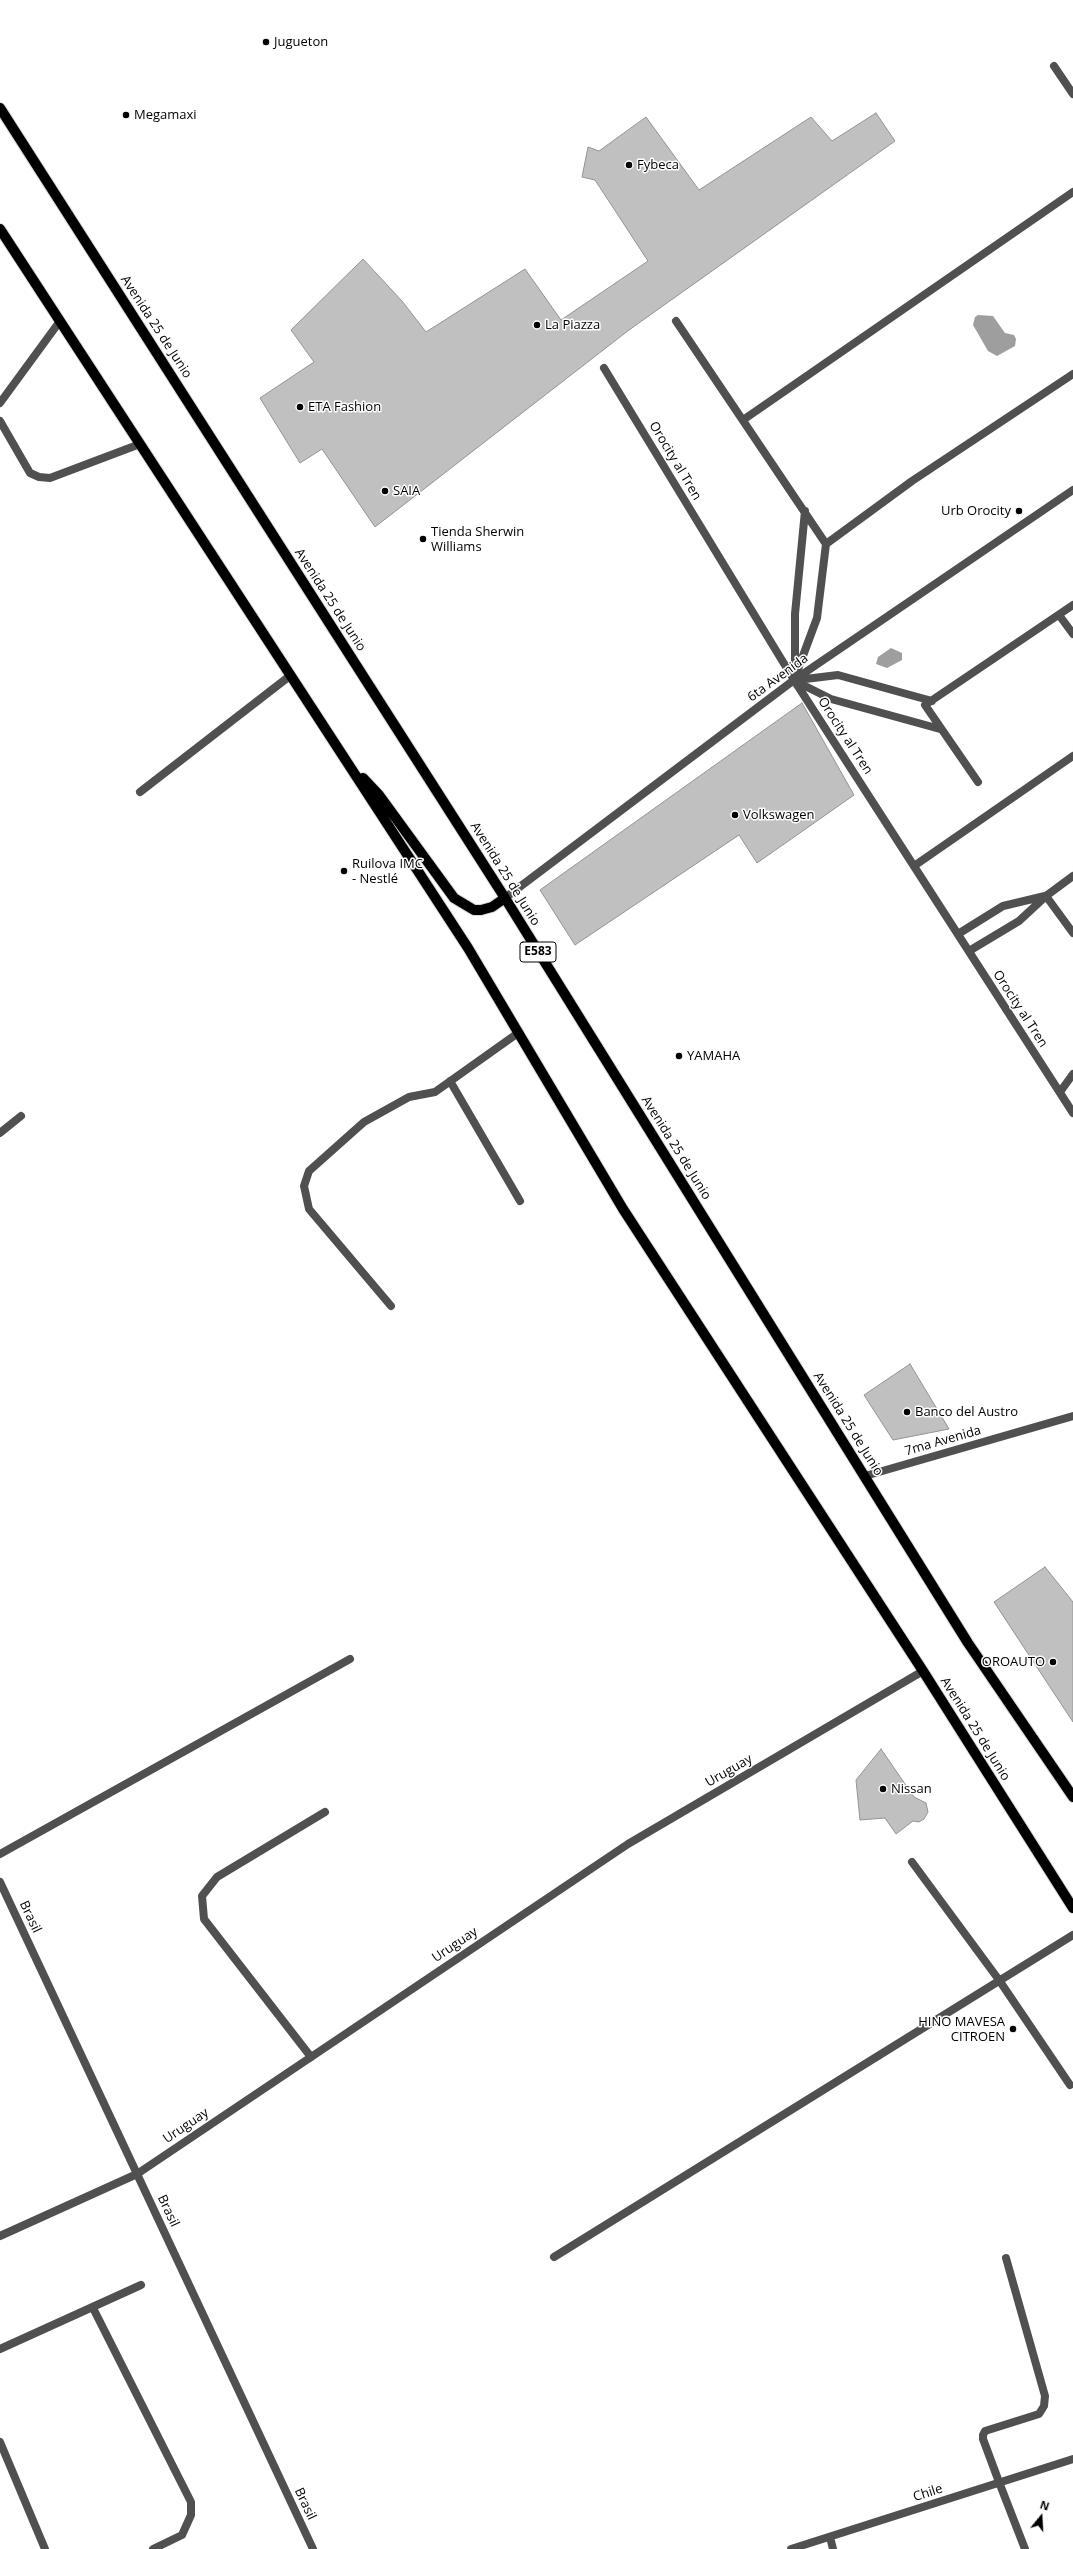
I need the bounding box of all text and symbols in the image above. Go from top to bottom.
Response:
place label: Jugueton [274,34,328,50]
marker: Jugueton [261,37,271,47]
place label: Megamaxi [134,107,197,123]
marker: Megamaxi [121,110,131,120]
place label: Fybeca [637,157,679,173]
marker: Fybeca [624,160,634,170]
street label: Avenida 25 de Junio [117,273,195,381]
place label: La Piazza [545,317,600,333]
marker: La Piazza [532,320,542,330]
place label: ETA Fashion [308,399,381,415]
marker: ETA Fashion [295,402,305,412]
street label: Orocity al Tren [645,419,705,503]
place label: SAIA [393,483,420,499]
marker: SAIA [380,486,390,496]
place label: Urb Orocity [941,503,1011,519]
marker: Urb Orocity [1014,506,1024,516]
place label: Tienda Sherwin Williams [431,524,524,555]
marker: Tienda Sherwin Williams [418,534,428,544]
street label: Avenida 25 de Junio [291,546,369,654]
street label: 6ta Avenida [745,651,811,705]
street label: Orocity al Tren [814,694,876,778]
place label: Volkswagen [743,807,815,823]
marker: Volkswagen [730,810,740,820]
street label: Avenida 25 de Junio [467,819,543,929]
place label: Ruilova IMC - Nestlé [352,856,423,887]
marker: Ruilova IMC - Nestlé [339,866,349,876]
road number: E583 [520,942,556,962]
street label: Orocity al Tren [989,967,1051,1051]
place label: YAMAHA [687,1048,740,1064]
marker: YAMAHA [674,1051,684,1061]
street label: Avenida 25 de Junio [638,1093,714,1203]
street label: Avenida 25 de Junio [810,1369,886,1479]
place label: Banco del Austro [915,1404,1018,1420]
marker: Banco del Austro [902,1407,912,1417]
street label: 7ma Avenida [903,1423,983,1459]
place label: OROAUTO [982,1654,1045,1670]
marker: OROAUTO [1048,1657,1058,1667]
street label: Avenida 25 de Junio [937,1674,1013,1784]
street label: Uruguay [703,1751,755,1791]
place label: Nissan [891,1781,932,1797]
marker: Nissan [878,1784,888,1794]
street label: Brasil [16,1898,44,1936]
street label: Uruguay [429,1924,481,1966]
place label: HINO MAVESA CITROEN [918,2014,1005,2045]
marker: HINO MAVESA CITROEN [1008,2024,1018,2034]
street label: Uruguay [160,2105,212,2147]
street label: Brasil [154,2192,182,2230]
street label: Chile [911,2481,945,2505]
street label: Brasil [291,2485,319,2523]
north arrow [1021,2497,1061,2537]
text: N [1038,2497,1051,2514]

